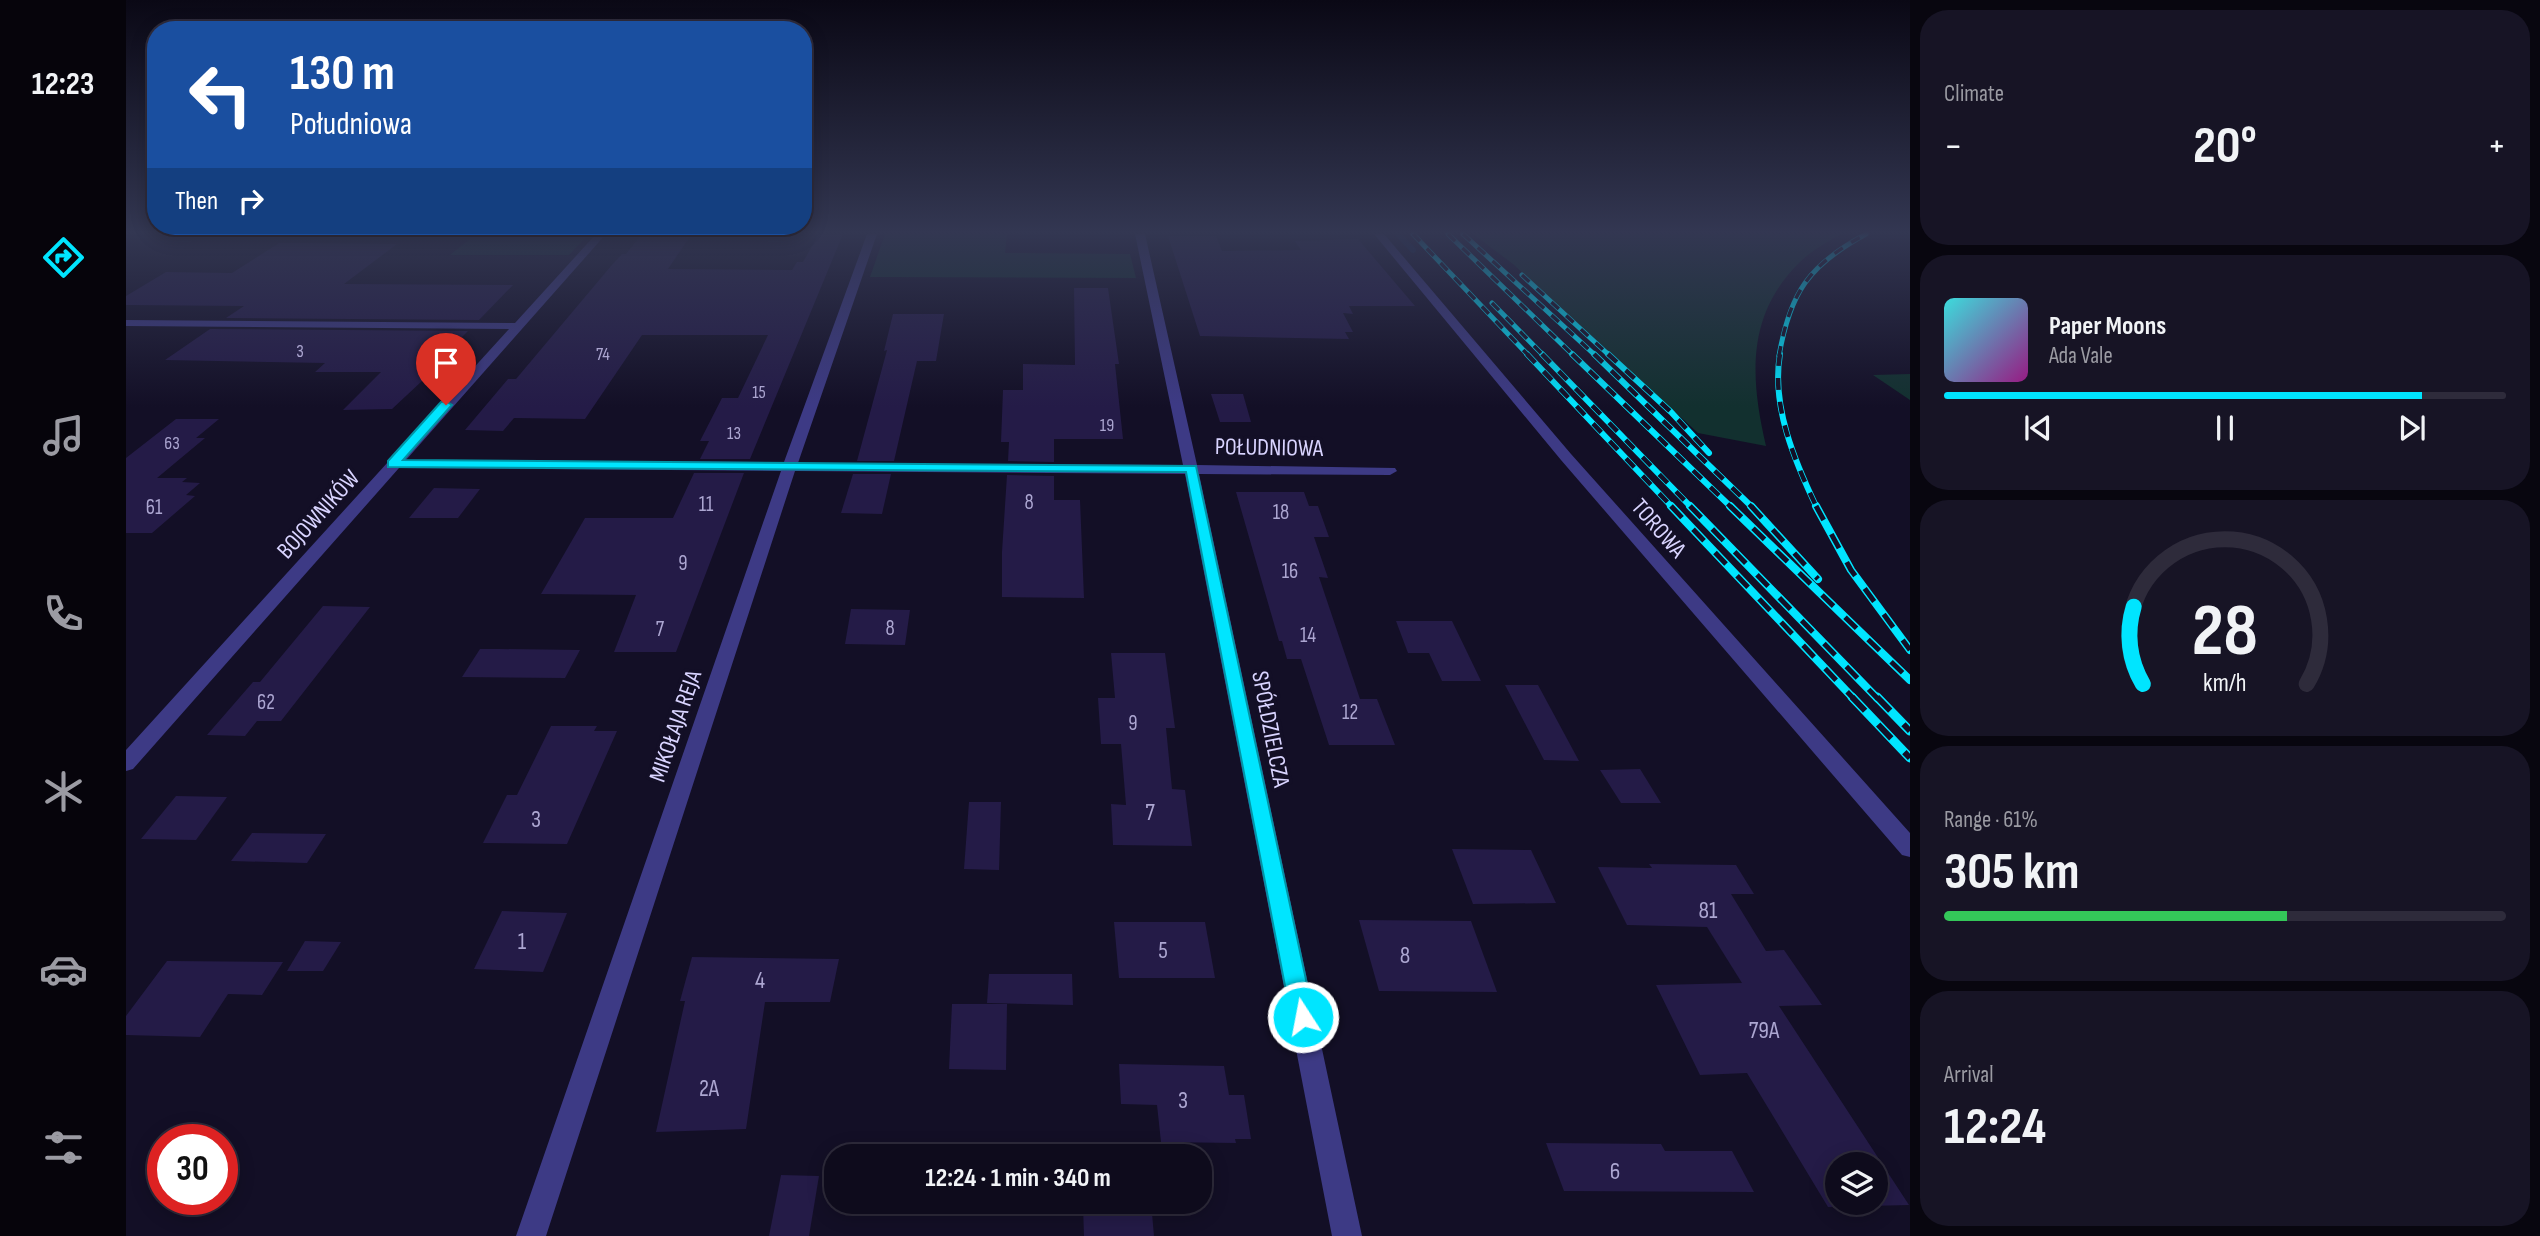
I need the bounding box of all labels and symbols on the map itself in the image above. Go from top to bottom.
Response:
pin [416,333,476,405]
house number: 3 [296,341,304,362]
house number: 74 [596,344,610,365]
house number: 15 [752,382,766,403]
house number: 19 [1100,415,1114,436]
house number: 13 [727,423,741,444]
street label: POŁUDNIOWA [1215,432,1324,463]
house number: 63 [164,433,180,454]
street label: BOJOWNIKÓW [271,464,366,565]
house number: 8 [1024,490,1034,515]
house number: 11 [699,492,714,517]
street label: TOROWA [1625,493,1693,564]
house number: 61 [146,495,163,520]
house number: 18 [1273,500,1289,525]
house number: 9 [678,551,688,576]
house number: 16 [1282,559,1298,584]
house number: 8 [885,616,895,641]
house number: 7 [656,617,665,642]
house number: 14 [1300,623,1316,648]
street label: MIKOŁAJA REJA [643,666,708,786]
street label: SPÓŁDZIELCZA [1245,669,1296,790]
house number: 62 [257,690,275,715]
house number: 12 [1342,700,1358,725]
house number: 9 [1128,711,1138,736]
house number: 7 [1145,798,1155,827]
house number: 3 [531,805,541,834]
house number: 81 [1699,896,1718,925]
house number: 1 [518,927,527,956]
house number: 5 [1158,936,1168,965]
house number: 8 [1400,941,1410,970]
house number: 4 [755,966,765,995]
position arrow [1266,980,1340,1054]
house number: 79A [1749,1016,1780,1045]
house number: 2A [699,1074,720,1103]
house number: 3 [1178,1086,1188,1115]
speed limit sign: 30 [147,1124,238,1215]
house number: 6 [1610,1157,1620,1186]

